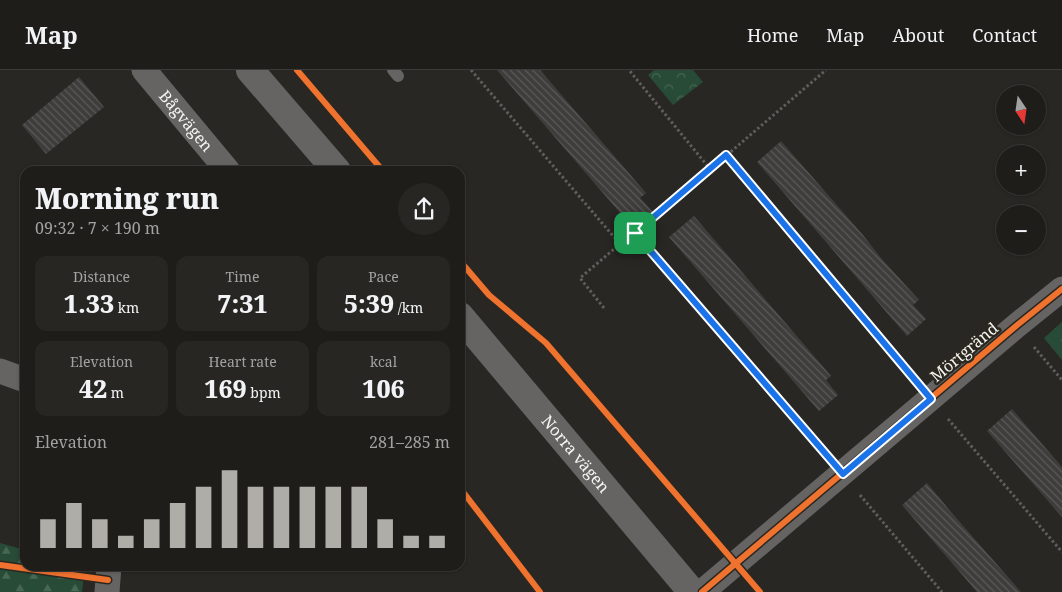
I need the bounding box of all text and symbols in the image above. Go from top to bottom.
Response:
text: Map [25,18,78,51]
text: Home [747,23,798,47]
text: Map [826,23,864,47]
text: About [892,23,944,47]
text: Contact [972,23,1037,47]
street label: Bågvägen [154,85,218,156]
north arrow [996,85,1046,135]
map controls [996,85,1046,255]
button: + [996,145,1046,195]
text: Morning run [35,179,219,217]
button: share [398,183,450,235]
button: − [996,205,1046,255]
pin [614,212,656,254]
text: 09:32 · 7 × 190 m [35,217,160,239]
icon: arrive [621,219,649,247]
text: Distance [73,267,130,286]
text: Time [226,267,259,286]
text: Pace [368,267,399,286]
text: 1.33 [64,286,114,320]
text: 7:31 [217,286,268,320]
text: 5:39 [344,286,394,320]
text: km [114,298,139,317]
text: /km [394,298,423,317]
street label: Mörtgränd [925,317,1003,387]
text: Elevation [70,352,133,371]
text: Heart rate [208,352,277,371]
text: kcal [370,352,397,371]
text: 42 [79,371,107,405]
text: 169 [204,371,247,405]
text: 106 [362,371,405,405]
text: m [107,383,124,402]
text: bpm [247,383,281,402]
street label: Norra vägen [537,410,615,497]
text: Elevation [35,431,107,453]
text: 281–285 m [369,431,450,453]

